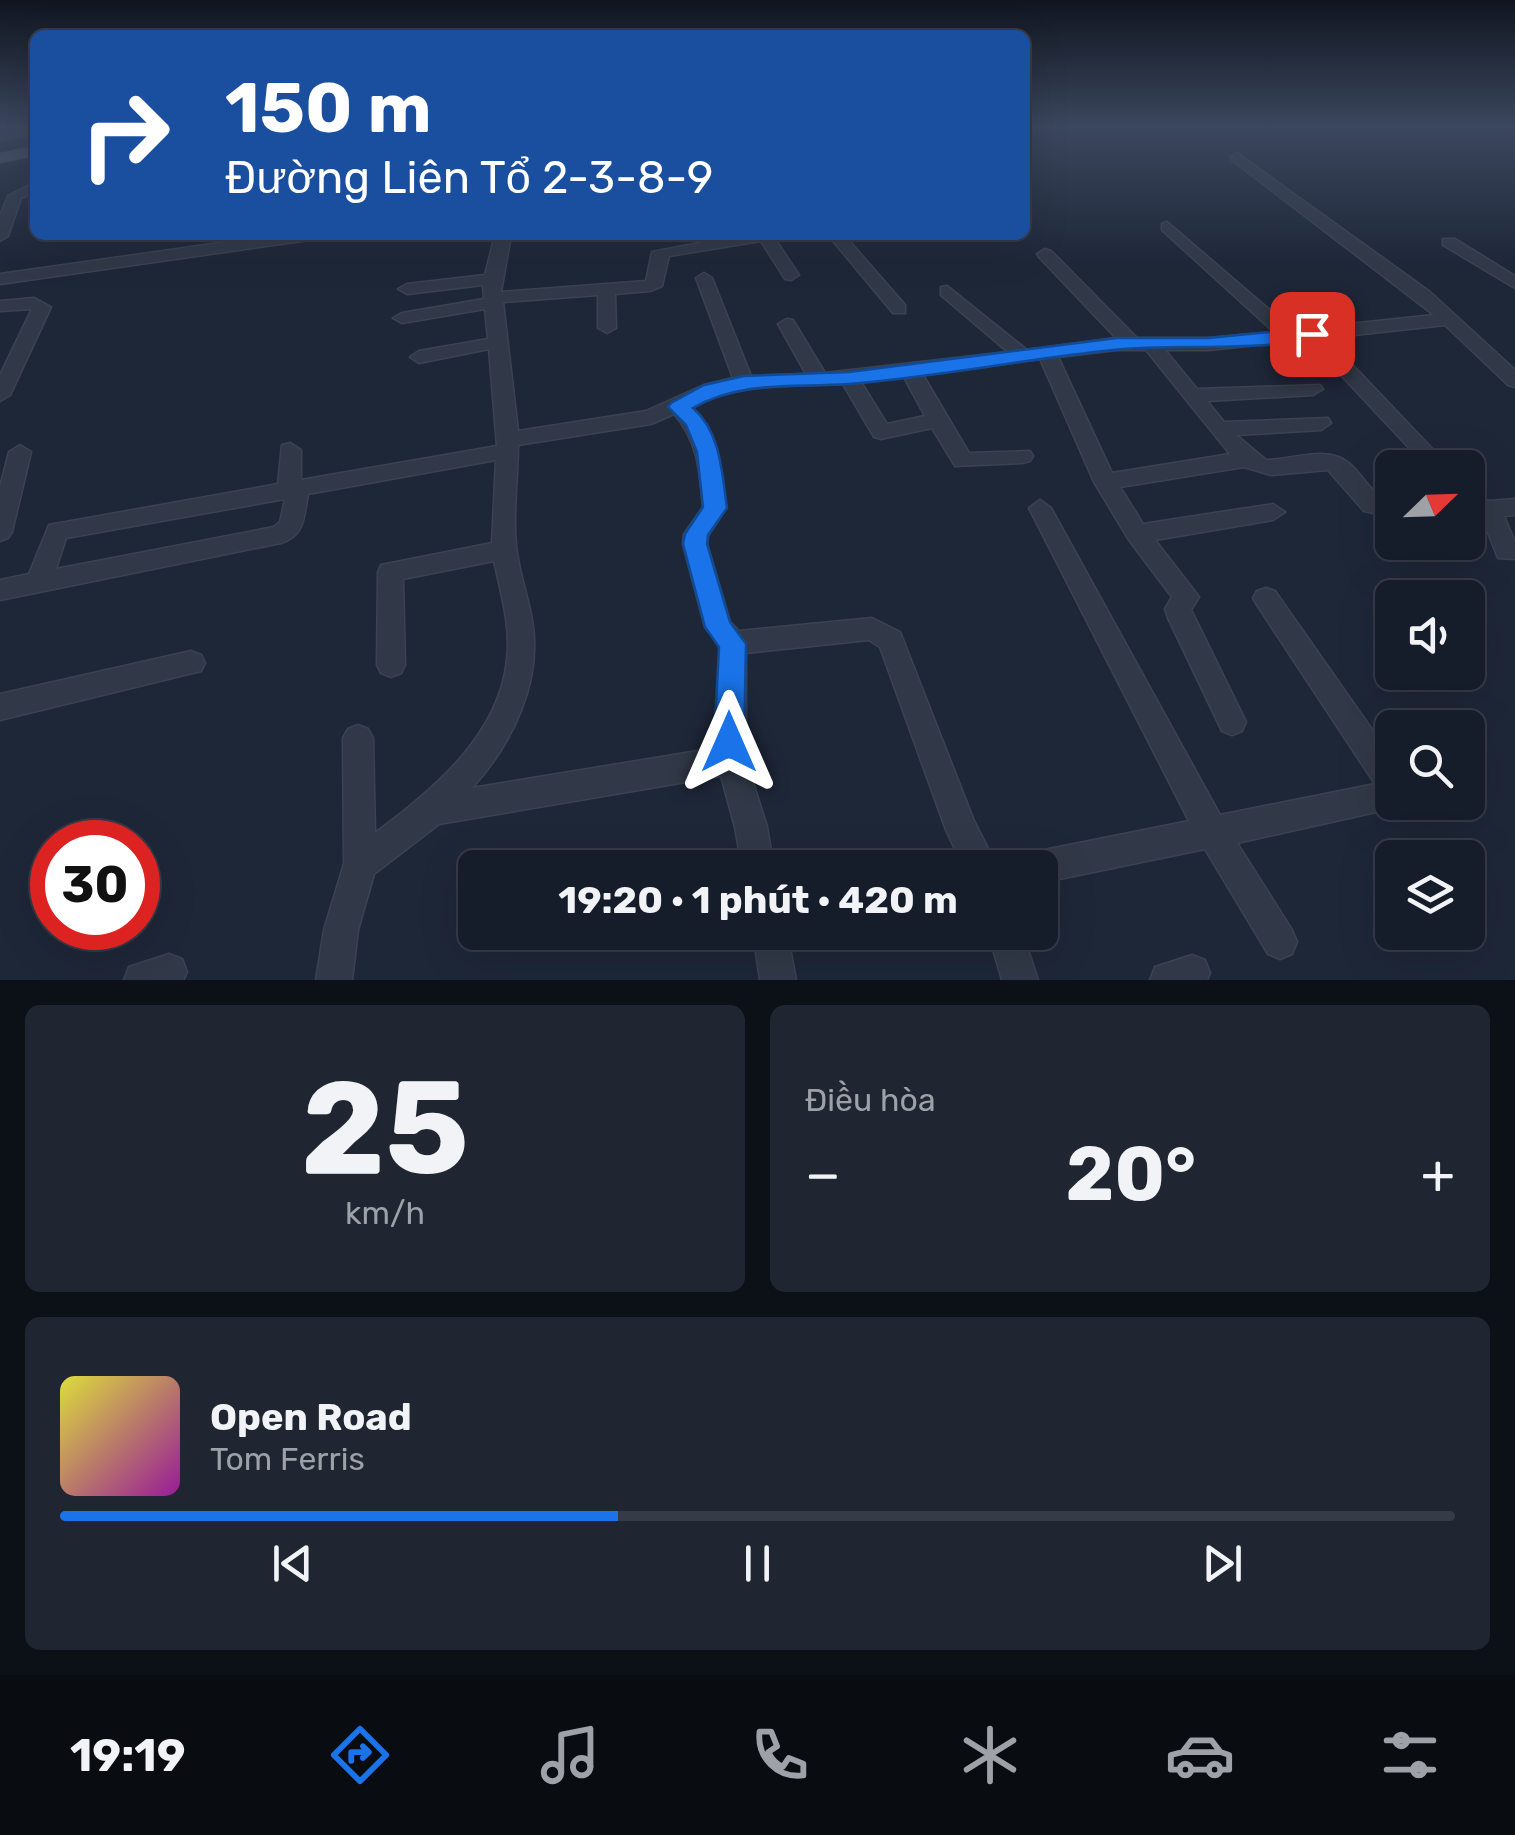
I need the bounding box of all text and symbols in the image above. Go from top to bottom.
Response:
text: 150 m [225,67,432,150]
icon: right [60,70,190,200]
text: Đường Liên Tổ 2-3-8-9 [225,151,713,204]
pin [1270,292,1355,377]
icon: arrive [1285,307,1340,362]
north arrow [1375,450,1485,560]
map controls [1375,450,1485,950]
button: sound [1375,580,1485,690]
position arrow [677,690,781,794]
button: search [1375,710,1485,820]
speed limit sign: 30 [30,820,160,950]
button: layers [1375,840,1485,950]
text: 19:20 · 1 phút · 420 m [558,877,958,923]
text: 25 [301,1051,469,1206]
text: Điều hòa [805,1081,936,1119]
text: 20° [1065,1130,1196,1219]
text: − [805,1142,841,1207]
text: + [1421,1142,1455,1207]
text: km/h [345,1194,425,1232]
text: Open Road [210,1394,412,1440]
text: Tom Ferris [210,1440,365,1478]
icon: previous [265,1536,320,1591]
icon: pause [730,1536,785,1591]
icon: next [1195,1536,1250,1591]
icon: directions [325,1720,395,1790]
icon: music [535,1720,605,1790]
icon: phone [745,1720,815,1790]
icon: climate [955,1720,1025,1790]
icon: car [1165,1720,1235,1790]
icon: filters [1375,1720,1445,1790]
text: 19:19 [70,1729,186,1782]

